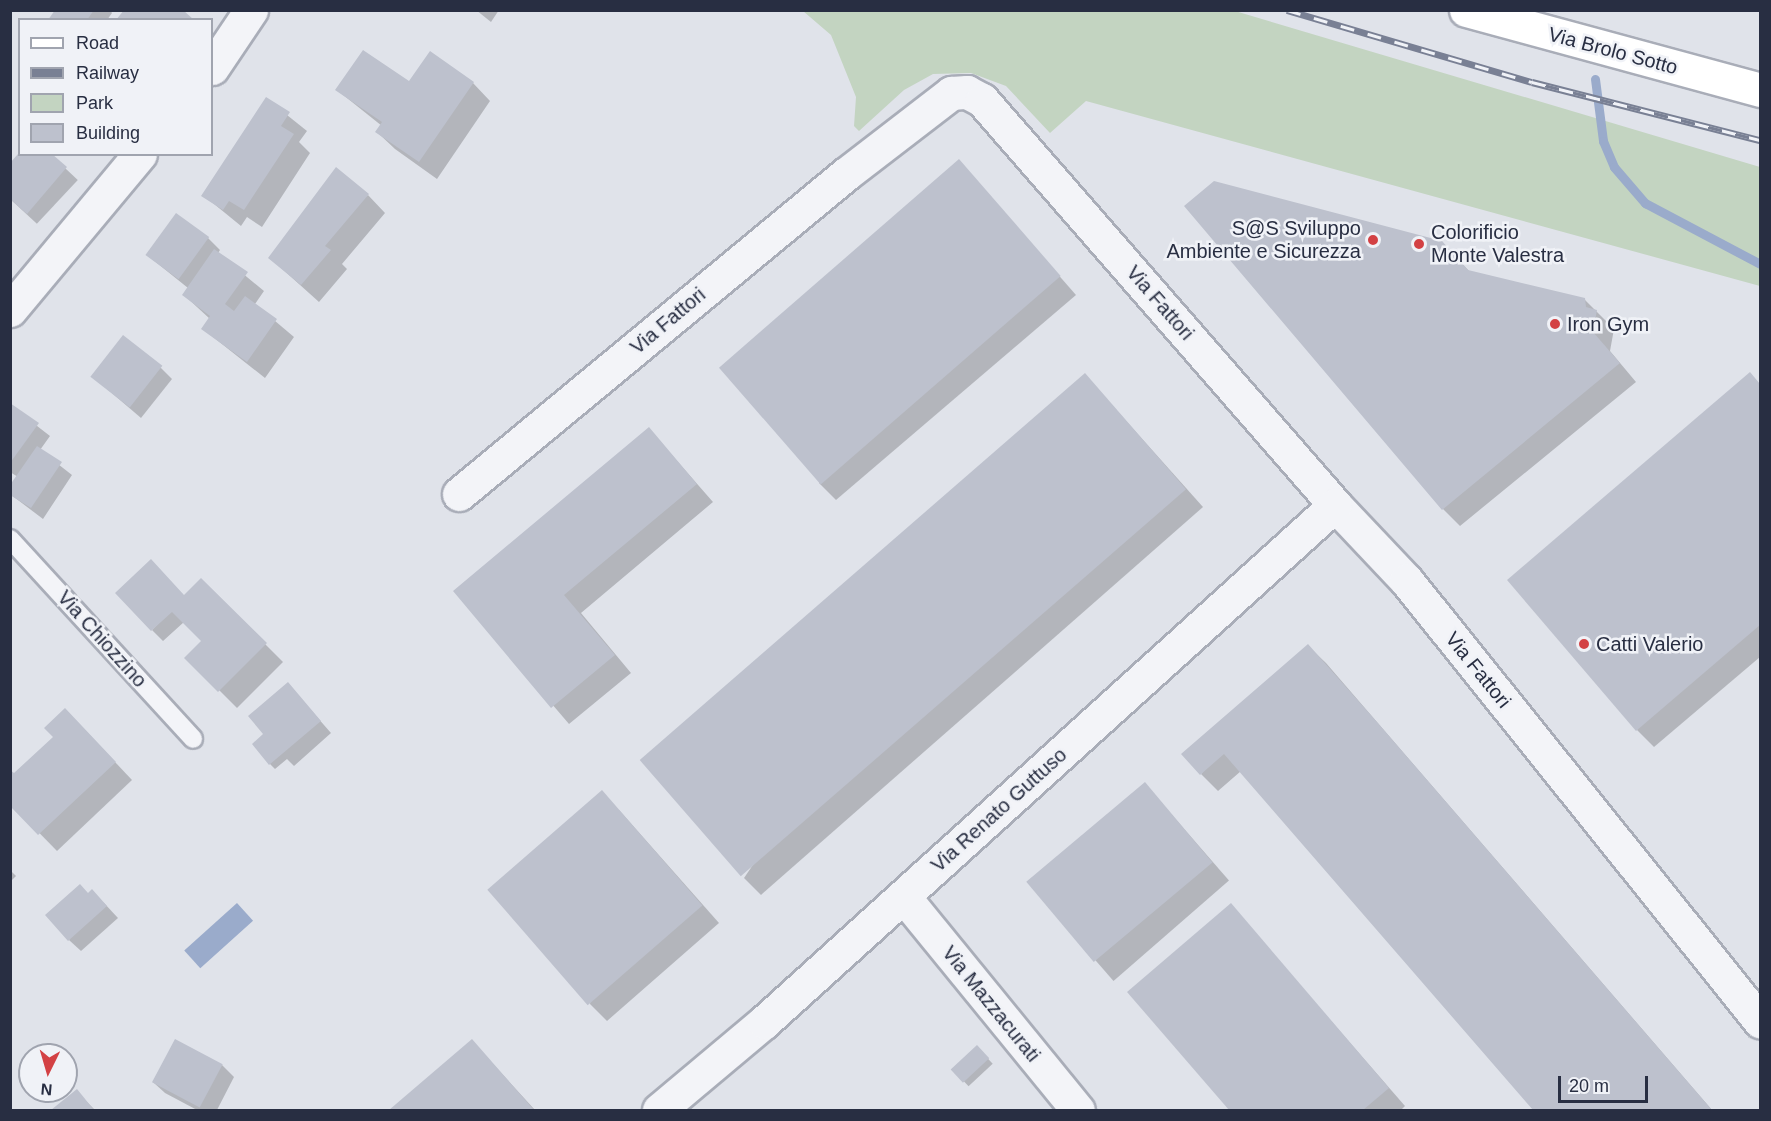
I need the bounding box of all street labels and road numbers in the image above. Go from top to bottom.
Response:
street label: Via Brolo Sotto [1546,22,1680,80]
street label: Via Fattori [1121,261,1199,345]
street label: Via Fattori [626,283,710,359]
street label: Via Chiozzino [52,586,152,692]
street label: Via Fattori [1440,627,1516,713]
street label: Via Renato Guttuso [926,743,1072,877]
street label: Via Mazzacurati [937,941,1045,1067]

